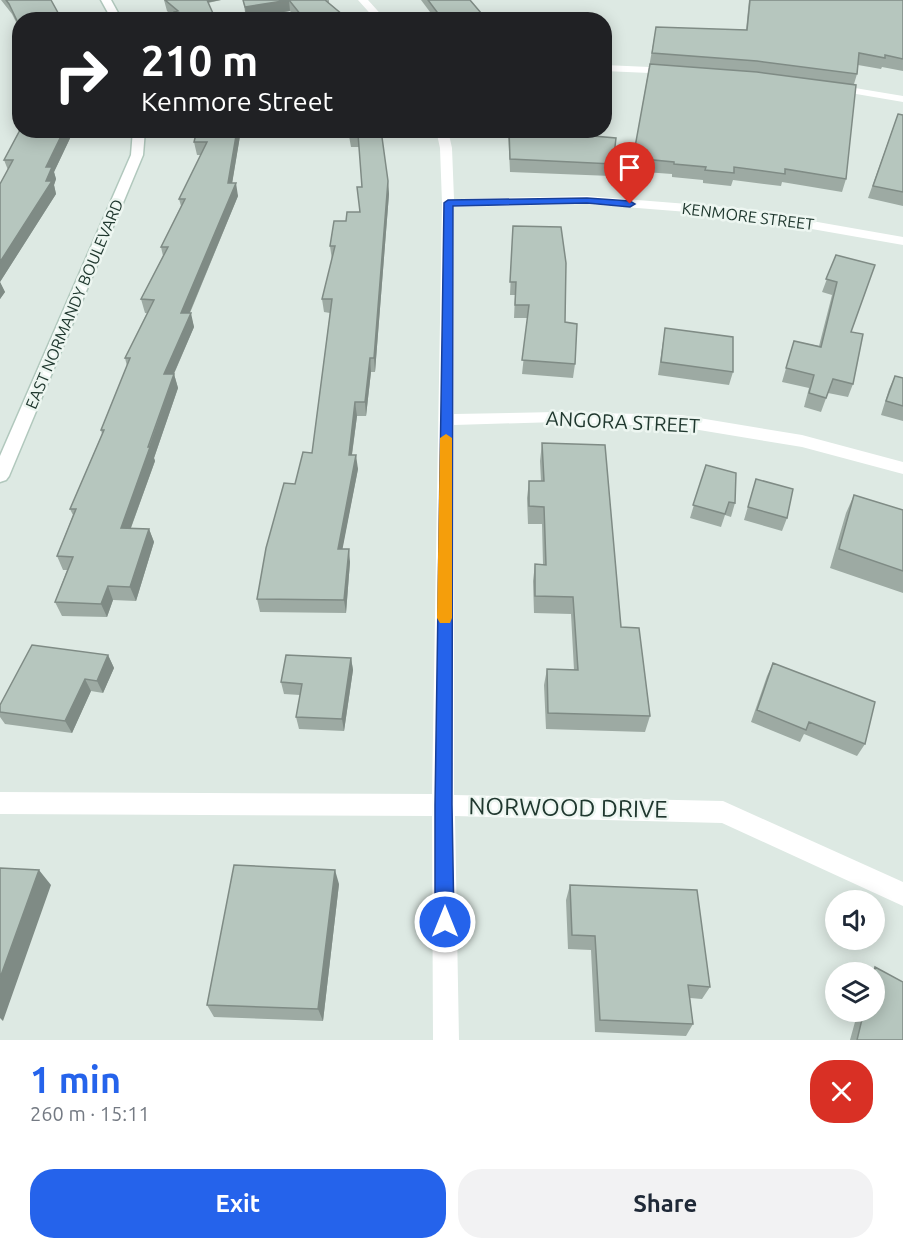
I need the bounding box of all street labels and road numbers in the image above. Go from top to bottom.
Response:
street label: EAST NORMANDY BOULEVARD [22,197,126,411]
street label: KENMORE STREET [681,199,815,233]
street label: ANGORA STREET [545,406,701,437]
street label: NORWOOD DRIVE [468,792,668,823]

